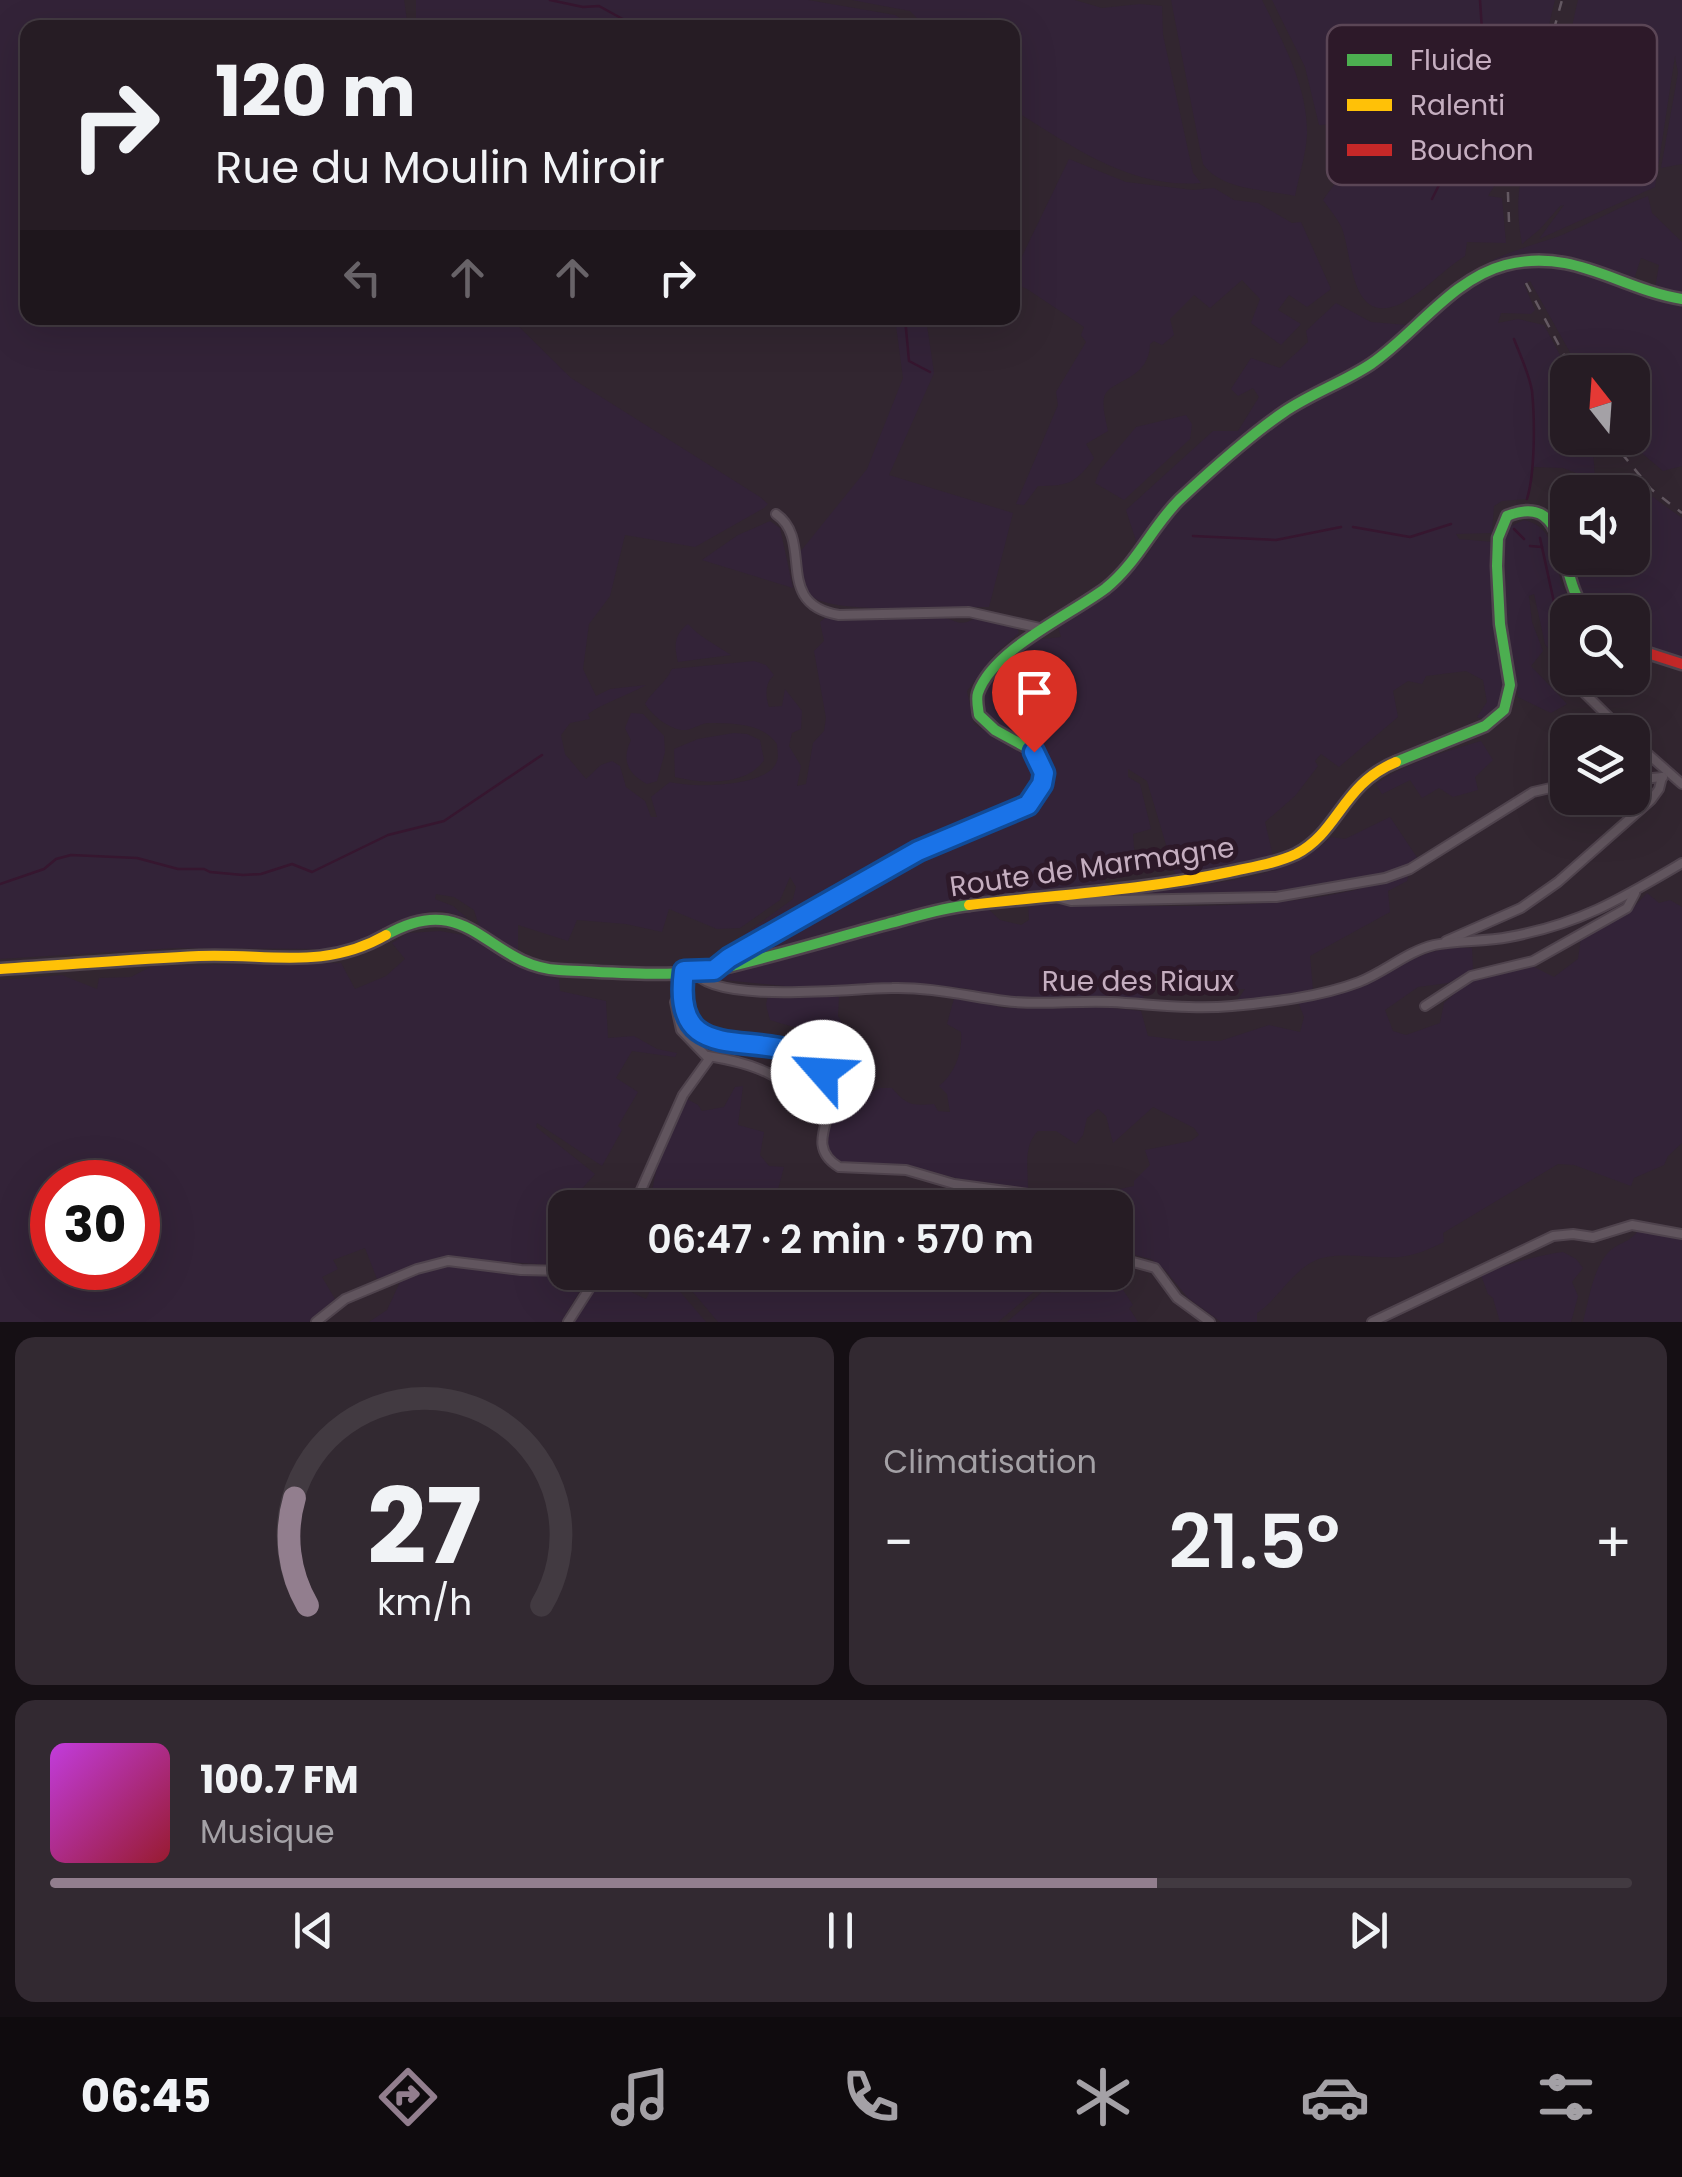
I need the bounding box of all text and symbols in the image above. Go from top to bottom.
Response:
legend [1327,25,1657,185]
text: Fluide [1410,41,1492,80]
text: 120 m [215,42,416,141]
icon: right [50,60,180,190]
text: Ralenti [1410,86,1505,125]
text: Bouchon [1410,131,1534,170]
text: Rue du Moulin Miroir [215,136,665,199]
icon: left [335,250,390,305]
icon: ahead [440,250,495,305]
icon: ahead [545,250,600,305]
icon: right [650,250,705,305]
north arrow [1550,355,1650,455]
map controls [1550,355,1650,815]
button: sound [1550,475,1650,575]
button: search [1550,595,1650,695]
pin [992,650,1077,753]
icon: arrive [1007,665,1062,720]
button: layers [1550,715,1650,815]
street label: Route de Marmagne [947,828,1237,906]
street label: Rue des Riaux [1042,962,1235,1001]
position arrow [771,1020,875,1124]
speed limit sign: 30 [30,1160,160,1290]
text: 06:47 · 2 min · 570 m [647,1213,1034,1266]
text: Climatisation [884,1439,1097,1484]
text: 27 [367,1454,482,1599]
text: 21.5° [1168,1489,1340,1594]
text: − [884,1504,914,1581]
text: + [1594,1504,1632,1581]
text: km/h [377,1577,472,1628]
text: 100.7 FM [200,1753,359,1806]
text: Musique [200,1809,335,1854]
icon: previous [286,1903,341,1958]
icon: pause [813,1903,868,1958]
icon: next [1341,1903,1396,1958]
icon: directions [373,2062,443,2132]
icon: music [605,2062,675,2132]
icon: phone [836,2062,906,2132]
icon: climate [1068,2062,1138,2132]
icon: car [1300,2062,1370,2132]
icon: filters [1531,2062,1601,2132]
text: 06:45 [81,2065,211,2128]

